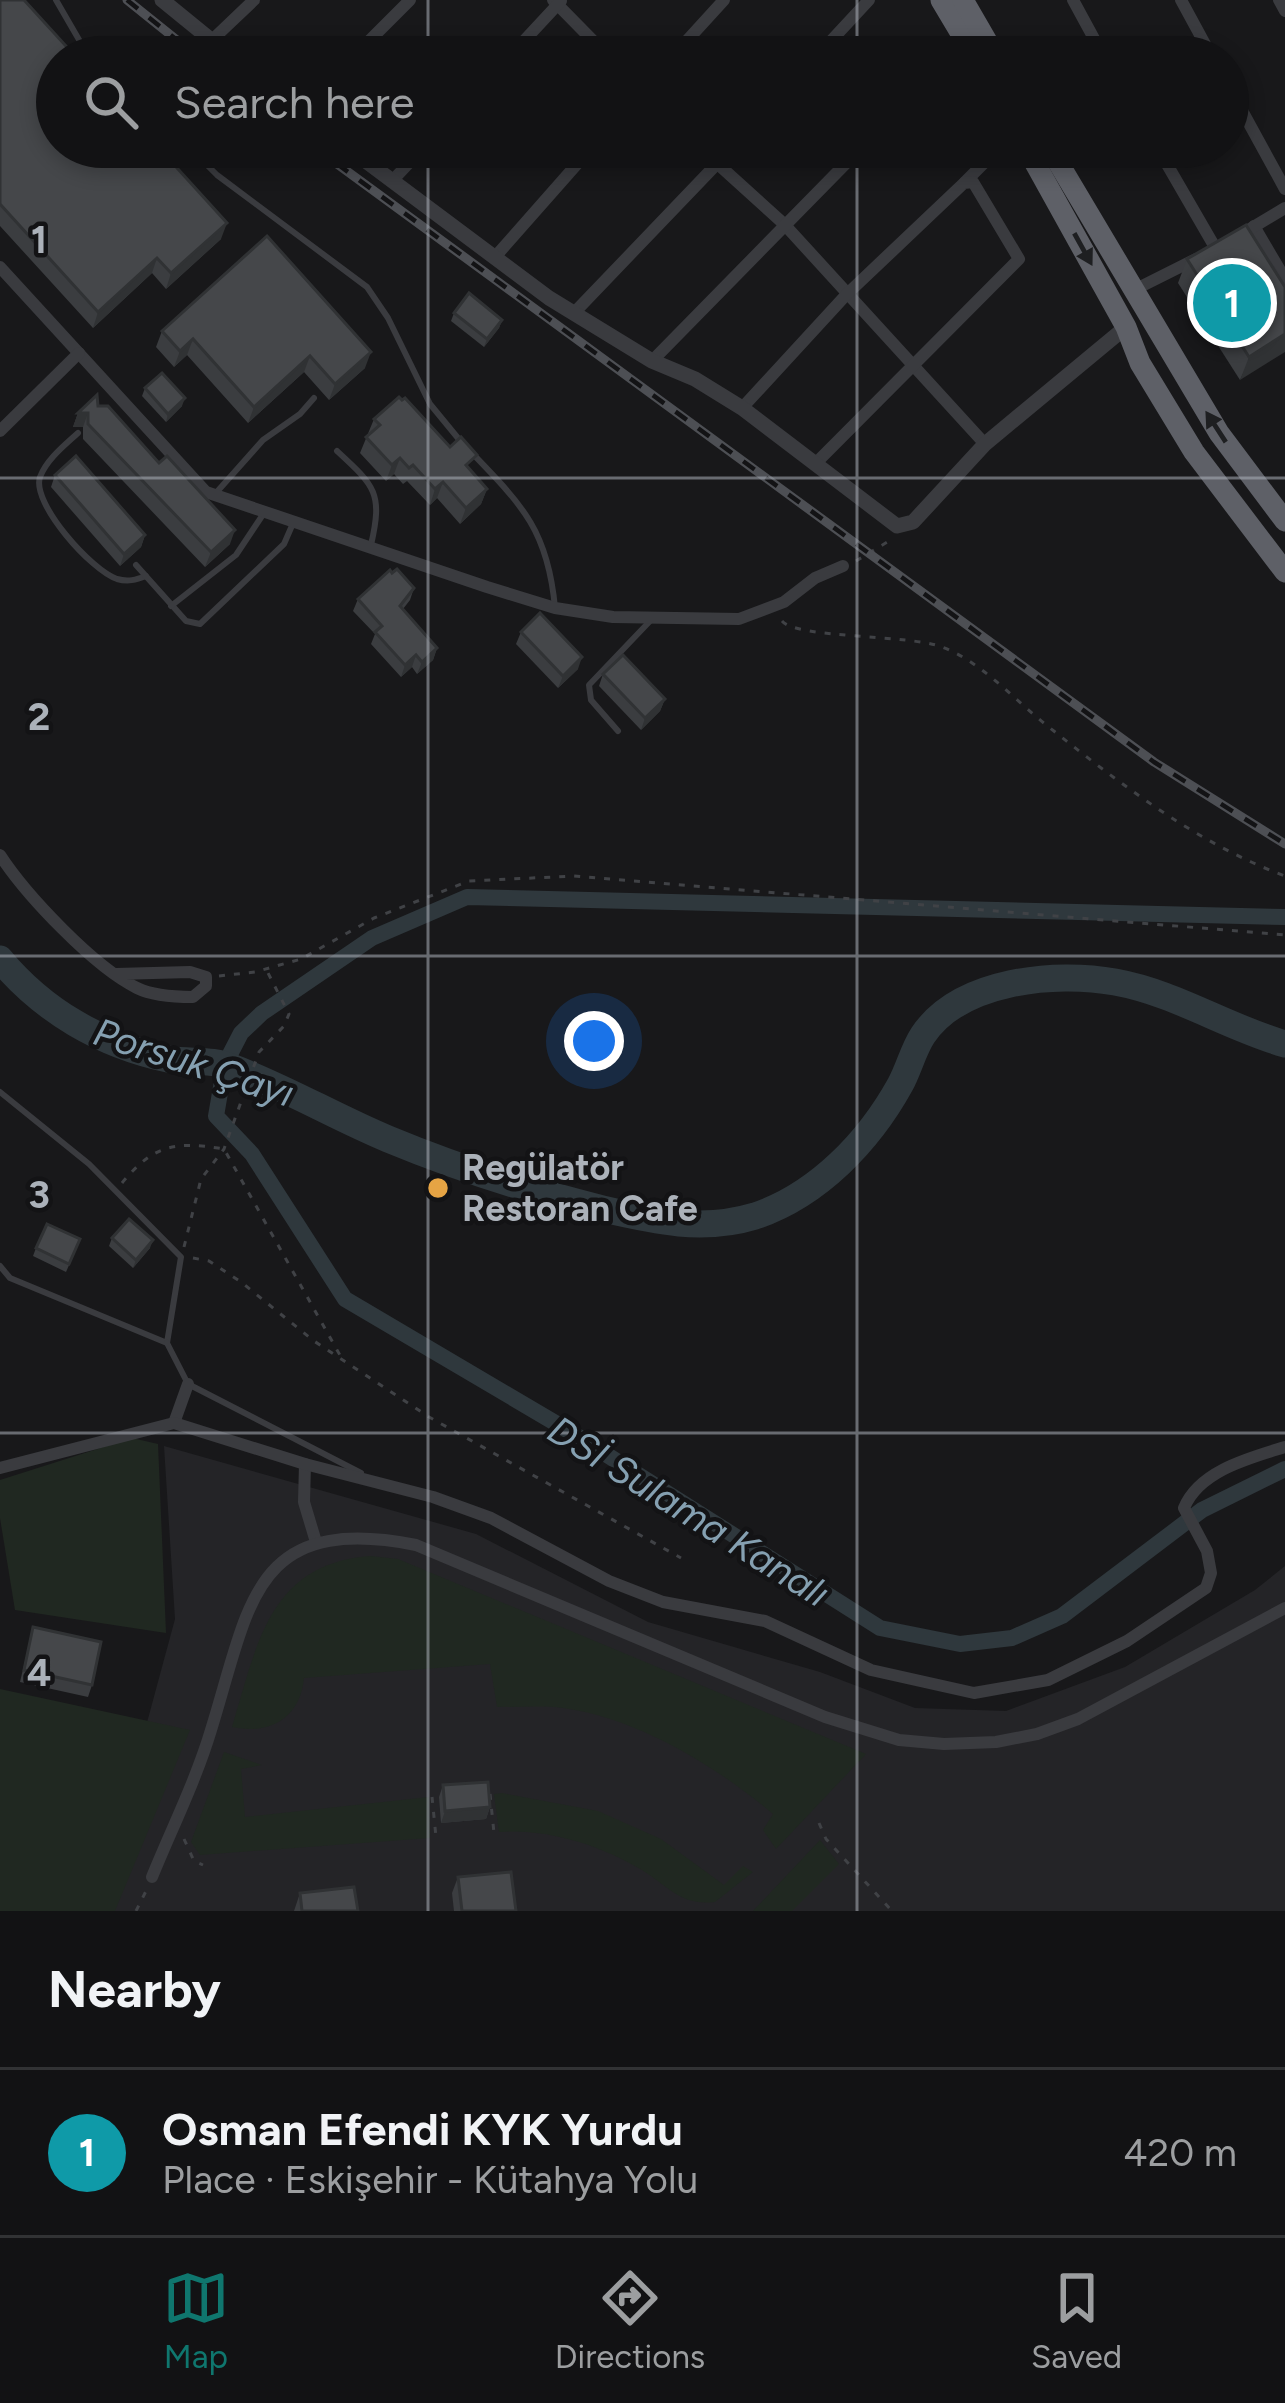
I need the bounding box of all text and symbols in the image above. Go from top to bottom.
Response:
search box [36,36,1249,168]
icon: search [78,69,144,135]
text: Search here [174,75,414,129]
text: 1 [31,216,47,263]
one-way arrow [1072,232,1093,267]
pin: 1 [1193,258,1271,348]
one-way arrow [1205,410,1227,443]
text: 2 [28,693,50,740]
water label: Porsuk Çayı [88,1008,300,1117]
your location [564,1011,624,1071]
place label: Regülatör Restoran Cafe [462,1146,698,1230]
text: 3 [28,1171,50,1218]
marker: Regülatör Restoran Cafe [425,1175,451,1201]
water label: DSİ Sulama Kanalı [539,1406,838,1617]
text: 4 [27,1649,51,1696]
text: Nearby [48,1959,221,2020]
text: Osman Efendi KYK Yurdu [162,2102,683,2156]
text: 1 [79,2129,95,2176]
text: 420 m [1123,2129,1237,2176]
text: Place · Eskişehir - Kütahya Yolu [162,2156,698,2203]
tab: Map [163,2265,229,2376]
tab: Directions [555,2265,705,2376]
tab: Saved [1031,2265,1122,2376]

